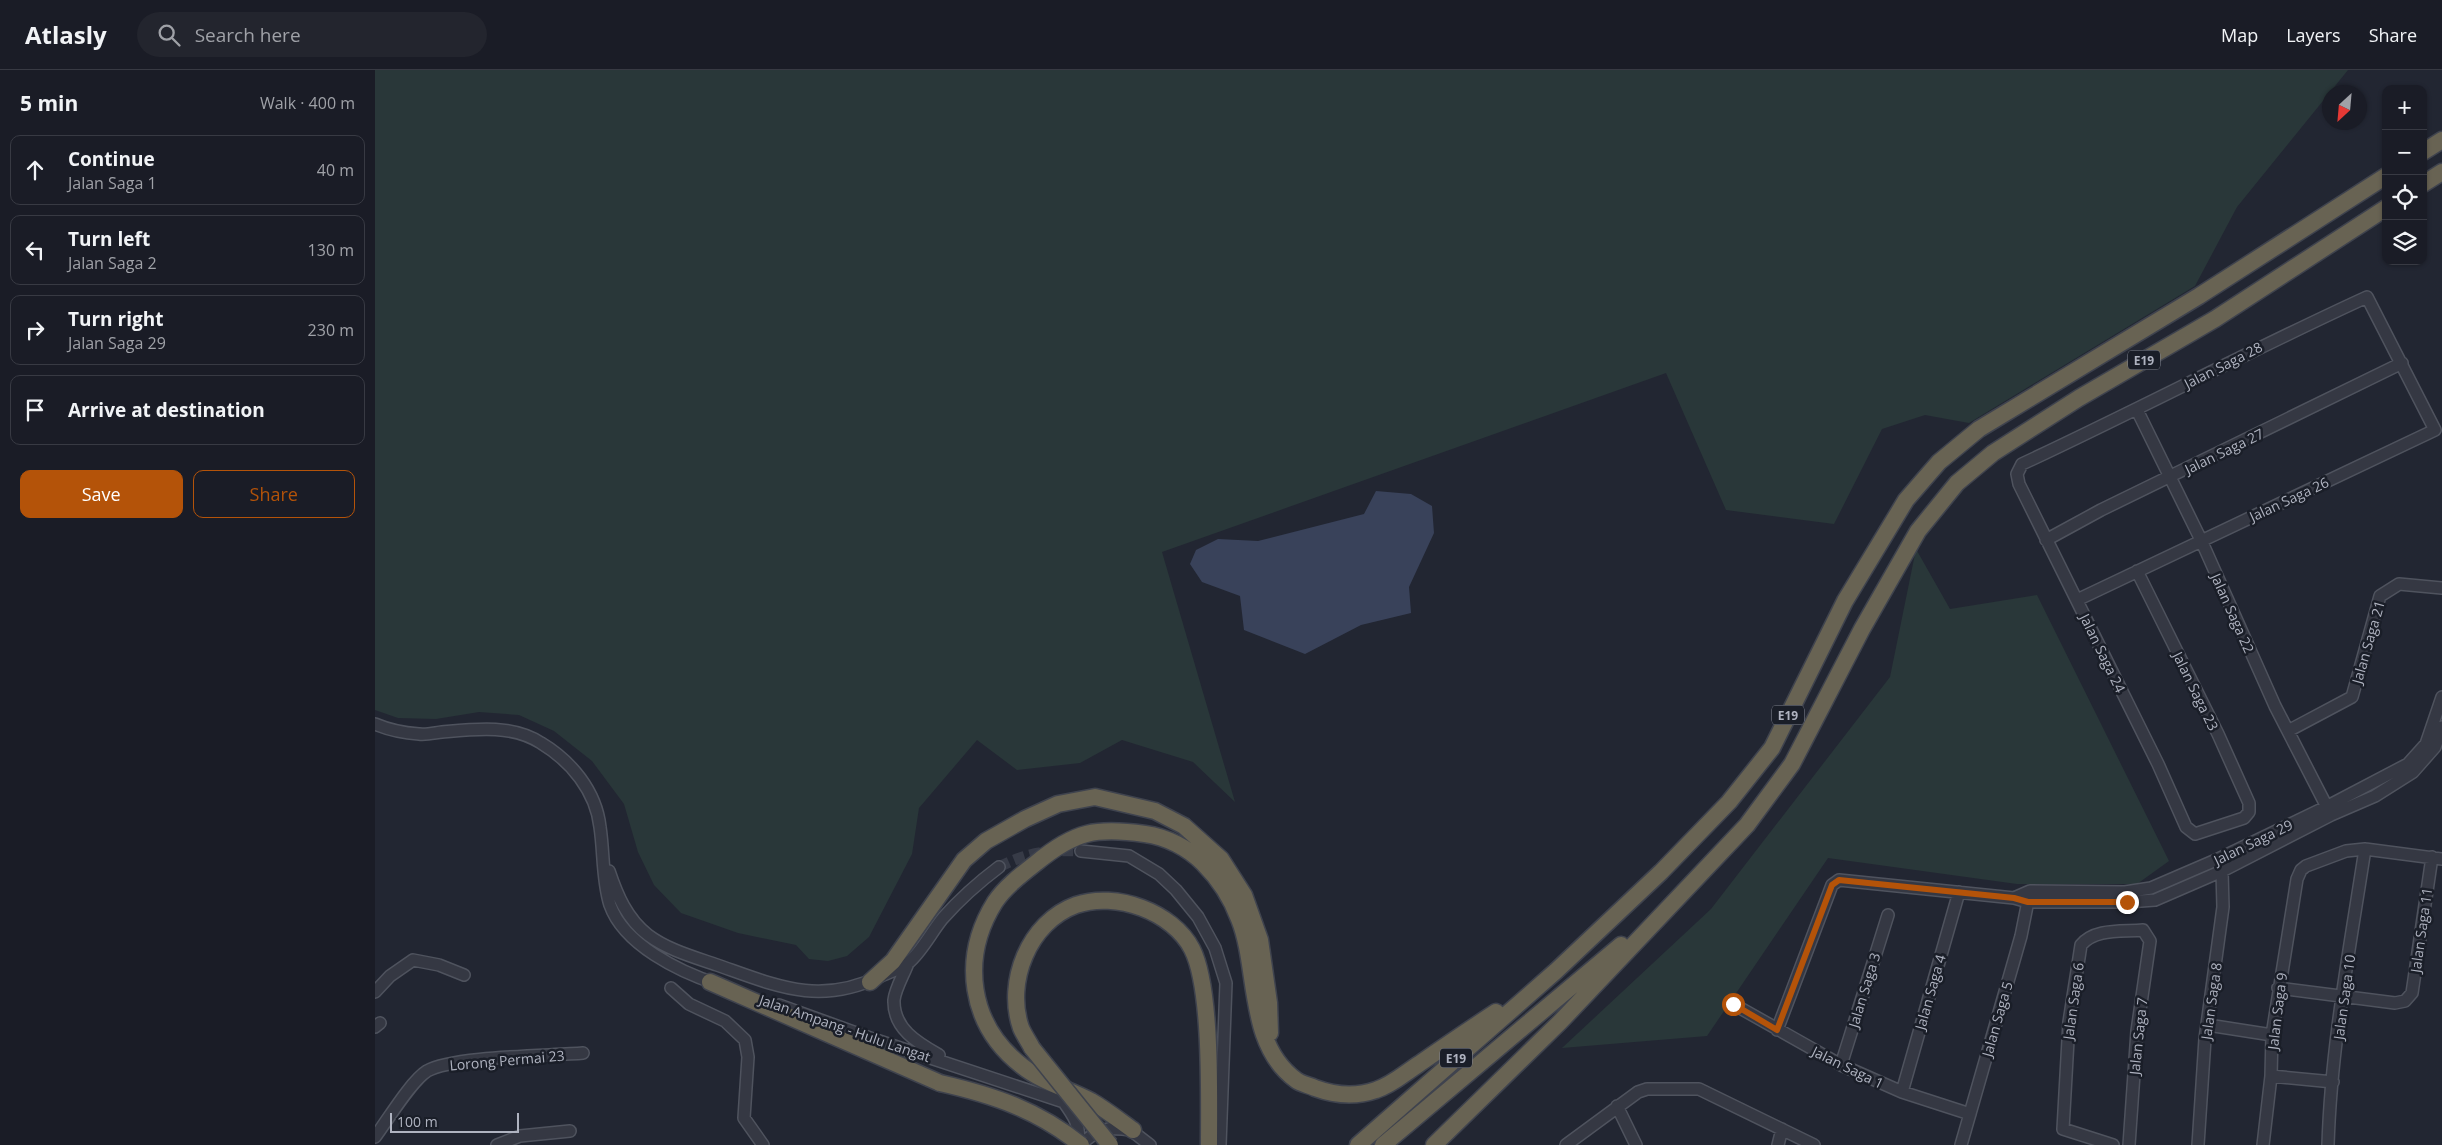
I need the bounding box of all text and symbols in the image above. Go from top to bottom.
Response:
search box [137,12,487,57]
text: Atlasly [25,18,107,51]
icon: search [155,21,183,49]
text: Search here [195,22,301,48]
text: Map [2221,23,2258,47]
text: Layers [2286,23,2341,47]
text: Share [2369,23,2417,47]
north arrow [2322,85,2367,130]
map controls [2382,85,2427,265]
button: + [2382,85,2427,130]
text: 5 min [20,89,78,117]
text: Walk · 400 m [260,92,355,114]
button: − [2382,130,2427,175]
text: Continue [68,146,155,172]
icon: ahead [21,156,49,184]
text: 40 m [317,159,354,181]
text: Jalan Saga 1 [68,172,157,194]
button: locate [2382,175,2427,220]
button: layers [2382,220,2427,265]
text: Turn left [68,226,150,252]
icon: left [21,236,49,264]
text: 130 m [308,239,354,261]
text: Jalan Saga 2 [68,252,157,274]
text: Turn right [68,306,163,332]
icon: right [21,316,49,344]
text: 230 m [308,319,354,341]
text: Jalan Saga 29 [68,332,166,354]
street label: Jalan Saga 28 [2179,337,2265,394]
road number: E19 [2128,350,2160,370]
icon: arrive [21,396,49,424]
text: Arrive at destination [68,397,265,423]
street label: Jalan Saga 27 [2180,424,2267,479]
button: Save [20,470,183,518]
button: Share [193,470,355,518]
street label: Jalan Saga 26 [2244,472,2332,527]
street label: Jalan Saga 22 [2206,568,2259,656]
street label: Jalan Saga 21 [2347,598,2389,688]
street label: Jalan Saga 24 [2075,609,2130,696]
street label: Jalan Saga 23 [2168,647,2223,734]
road number: E19 [1772,706,1804,724]
street label: Jalan Saga 29 [2209,815,2296,870]
street label: Jalan Saga 11 [2405,886,2436,976]
route end [2116,891,2139,914]
street label: Jalan Saga 3 [1843,950,1884,1032]
street label: Jalan Saga 4 [1910,952,1950,1034]
street label: Jalan Saga 10 [2328,953,2359,1043]
street label: Jalan Saga 6 [2058,961,2088,1043]
street label: Jalan Saga 8 [2196,961,2226,1043]
street label: Jalan Saga 9 [2263,971,2291,1053]
street label: Jalan Saga 5 [1977,979,2017,1061]
street label: Jalan Ampang - Hulu Langat [755,989,933,1066]
route start [1722,993,1745,1016]
street label: Jalan Saga 7 [2124,996,2152,1078]
street label: Jalan Saga 1 [1807,1041,1887,1093]
street label: Lorong Permai 23 [449,1045,565,1075]
road number: E19 [1440,1048,1472,1068]
scale bar [390,1110,519,1133]
text: 100 m [397,1112,438,1131]

